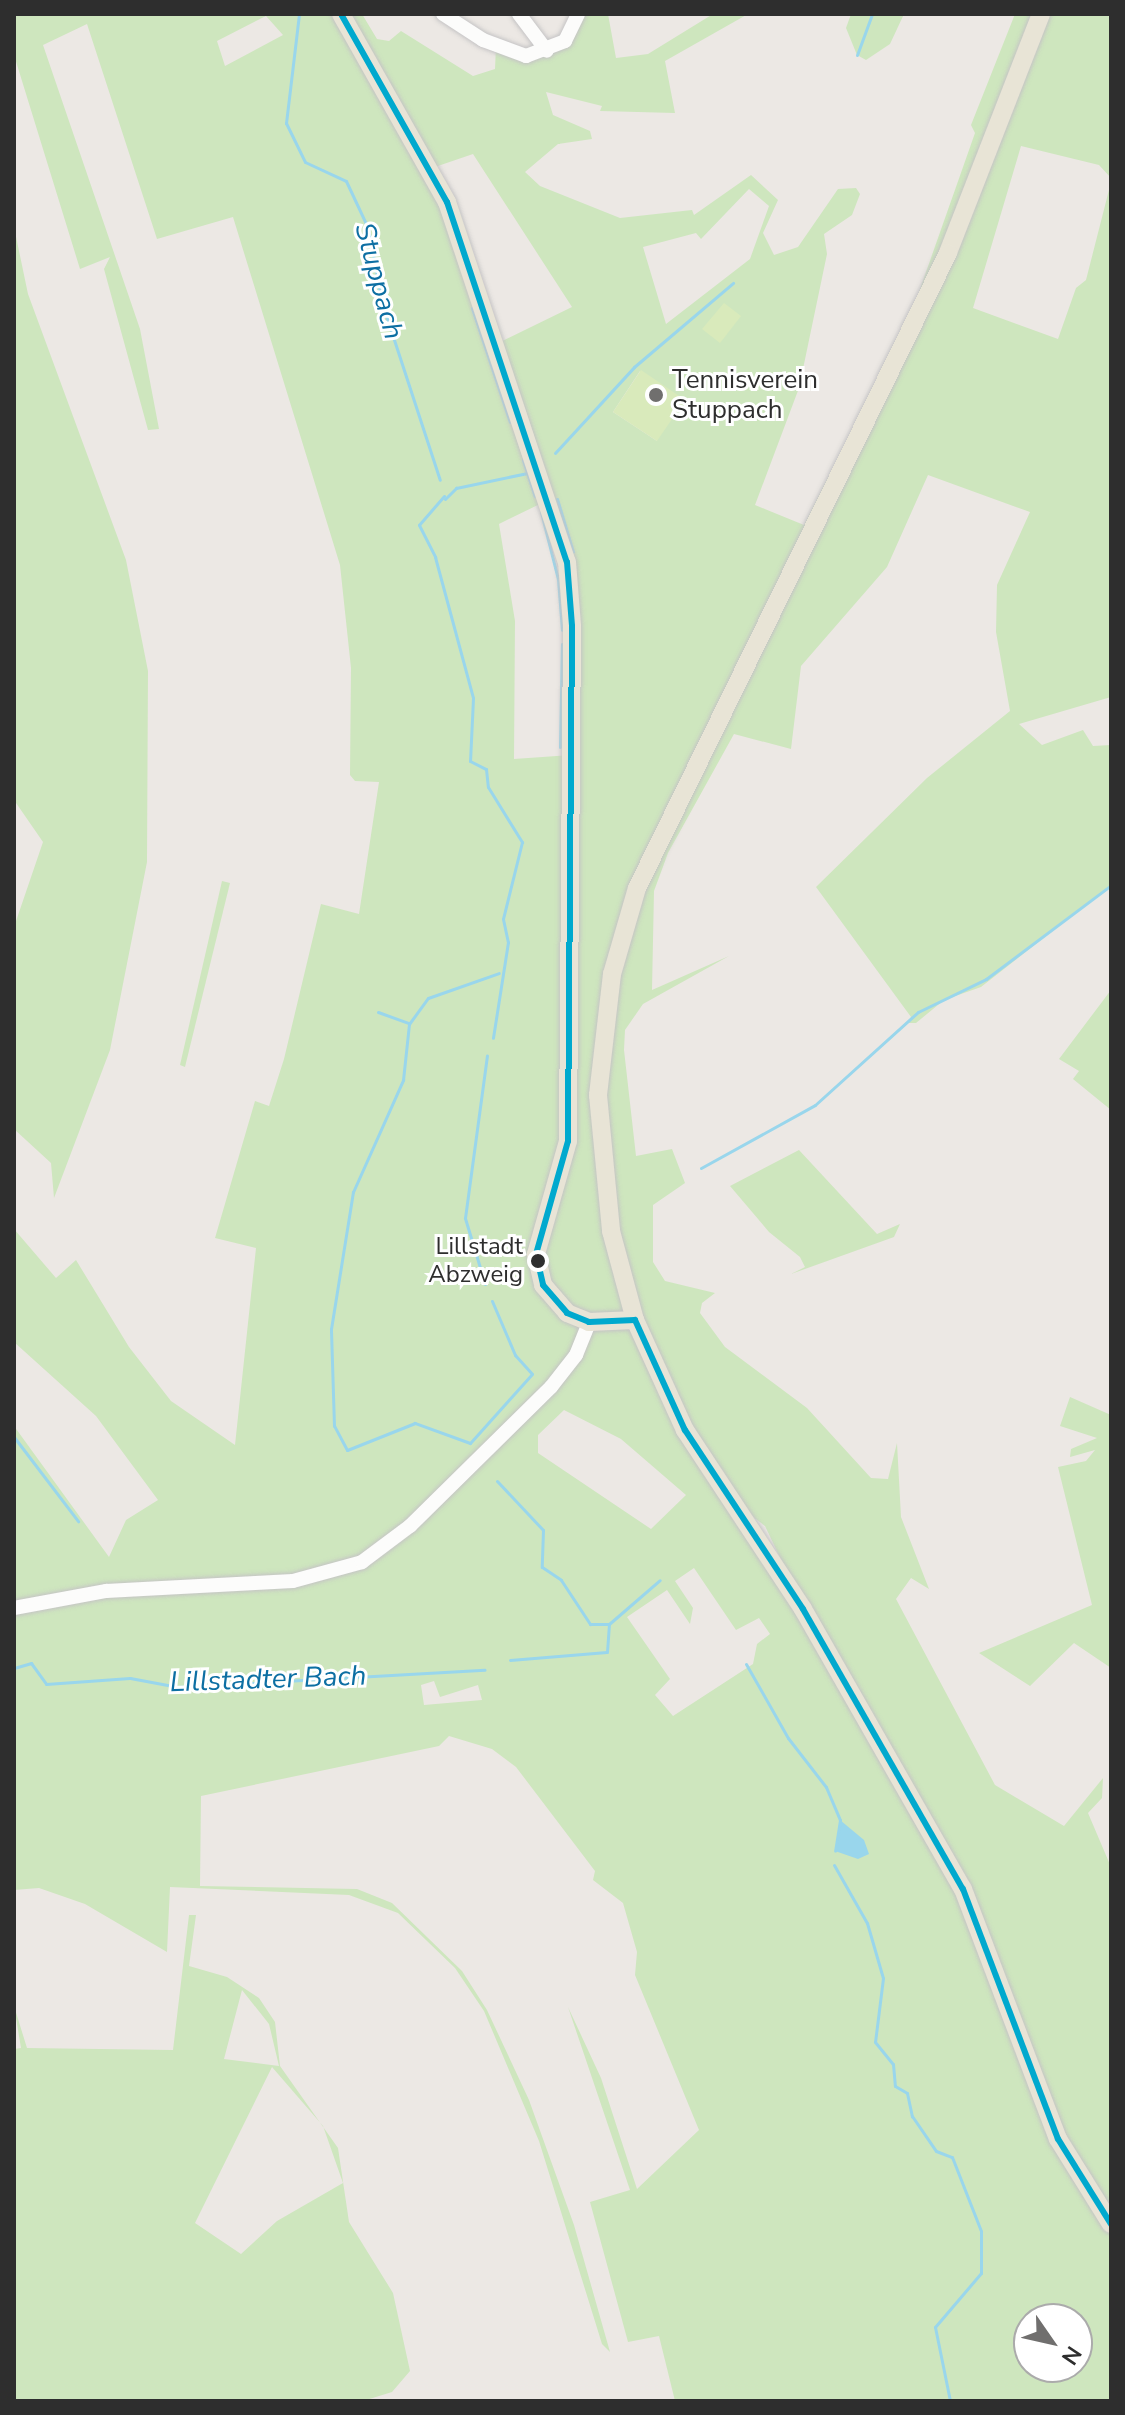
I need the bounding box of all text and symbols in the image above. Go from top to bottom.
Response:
water label: Stuppach [347,219,411,343]
place label: Tennisverein Stuppach [672,364,818,426]
marker: Tennisverein Stuppach [647,386,665,404]
place label: Lillstadt Abzweig [428,1233,523,1289]
marker: Lillstadt Abzweig [530,1253,546,1269]
water label: Lillstadter Bach [169,1659,367,1699]
north arrow [1013,2303,1093,2383]
text: N [1054,2340,1088,2371]

